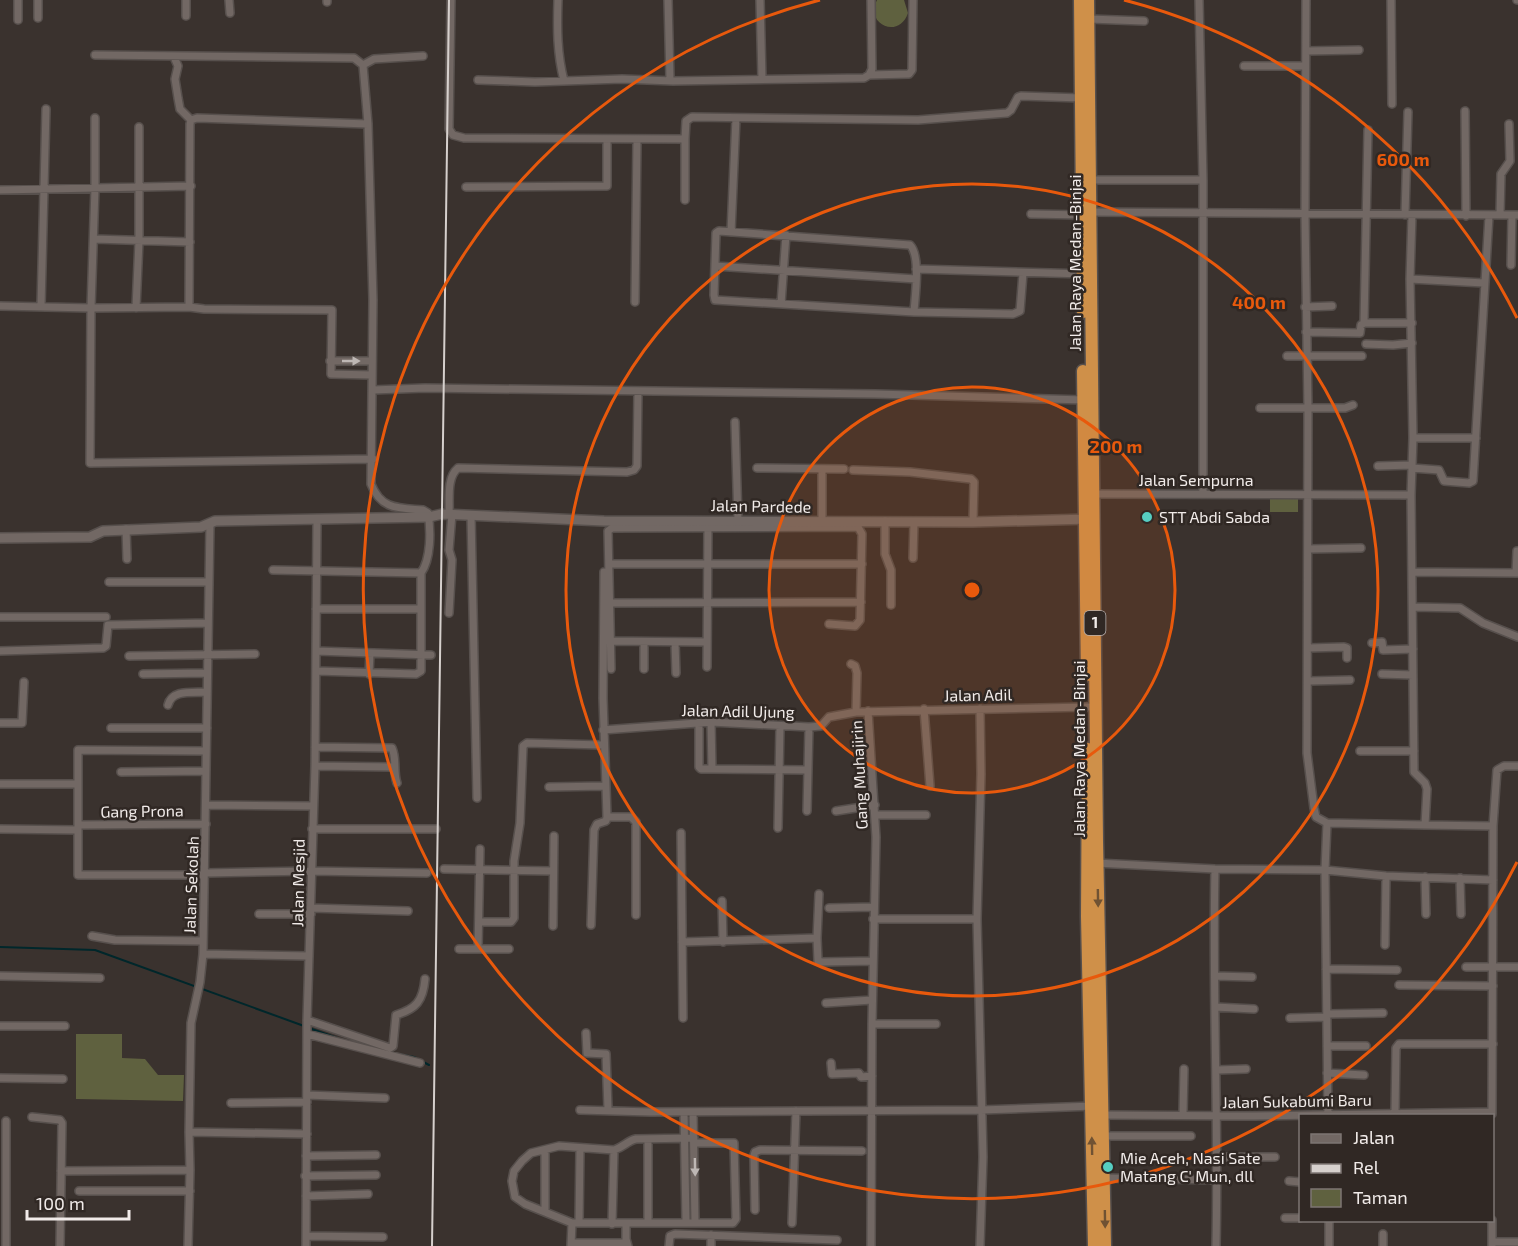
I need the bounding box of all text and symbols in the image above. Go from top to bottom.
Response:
text: 600 m [1376,148,1430,170]
street label: Jalan Raya Medan-Binjai [1065,174,1085,352]
text: 400 m [1232,291,1286,313]
one-way arrow [341,356,360,366]
text: 200 m [1090,435,1142,457]
street label: Jalan Sempurna [1138,470,1254,489]
street label: Jalan Pardede [711,495,811,516]
place label: STT Abdi Sabda [1159,507,1270,526]
marker: STT Abdi Sabda [1140,510,1154,524]
centre of rings [962,580,982,600]
road number: 1 [1084,611,1106,635]
street label: Jalan Raya Medan-Binjai [1069,660,1089,838]
street label: Jalan Adil [944,684,1012,705]
street label: Jalan Adil Ujung [681,700,795,722]
street label: Gang Muhajirin [846,720,872,830]
street label: Gang Prona [100,800,184,821]
street label: Jalan Sekolah [179,836,202,934]
street label: Jalan Mesjid [287,839,309,927]
one-way arrow [1093,889,1103,908]
street label: Jalan Sukabumi Baru [1222,1090,1372,1111]
legend [1299,1114,1494,1222]
text: Jalan [1353,1126,1395,1148]
one-way arrow [1087,1136,1097,1155]
place label: Mie Aceh, Nasi Sate Matang C' Mun, dll [1120,1148,1261,1185]
text: Rel [1353,1156,1380,1178]
one-way arrow [690,1157,700,1176]
marker: Mie Aceh, Nasi Sate Matang C' Mun, dll [1101,1160,1115,1174]
scale bar [27,1183,129,1221]
text: Taman [1353,1186,1408,1208]
text: 100 m [36,1192,85,1214]
one-way arrow [1100,1210,1110,1229]

